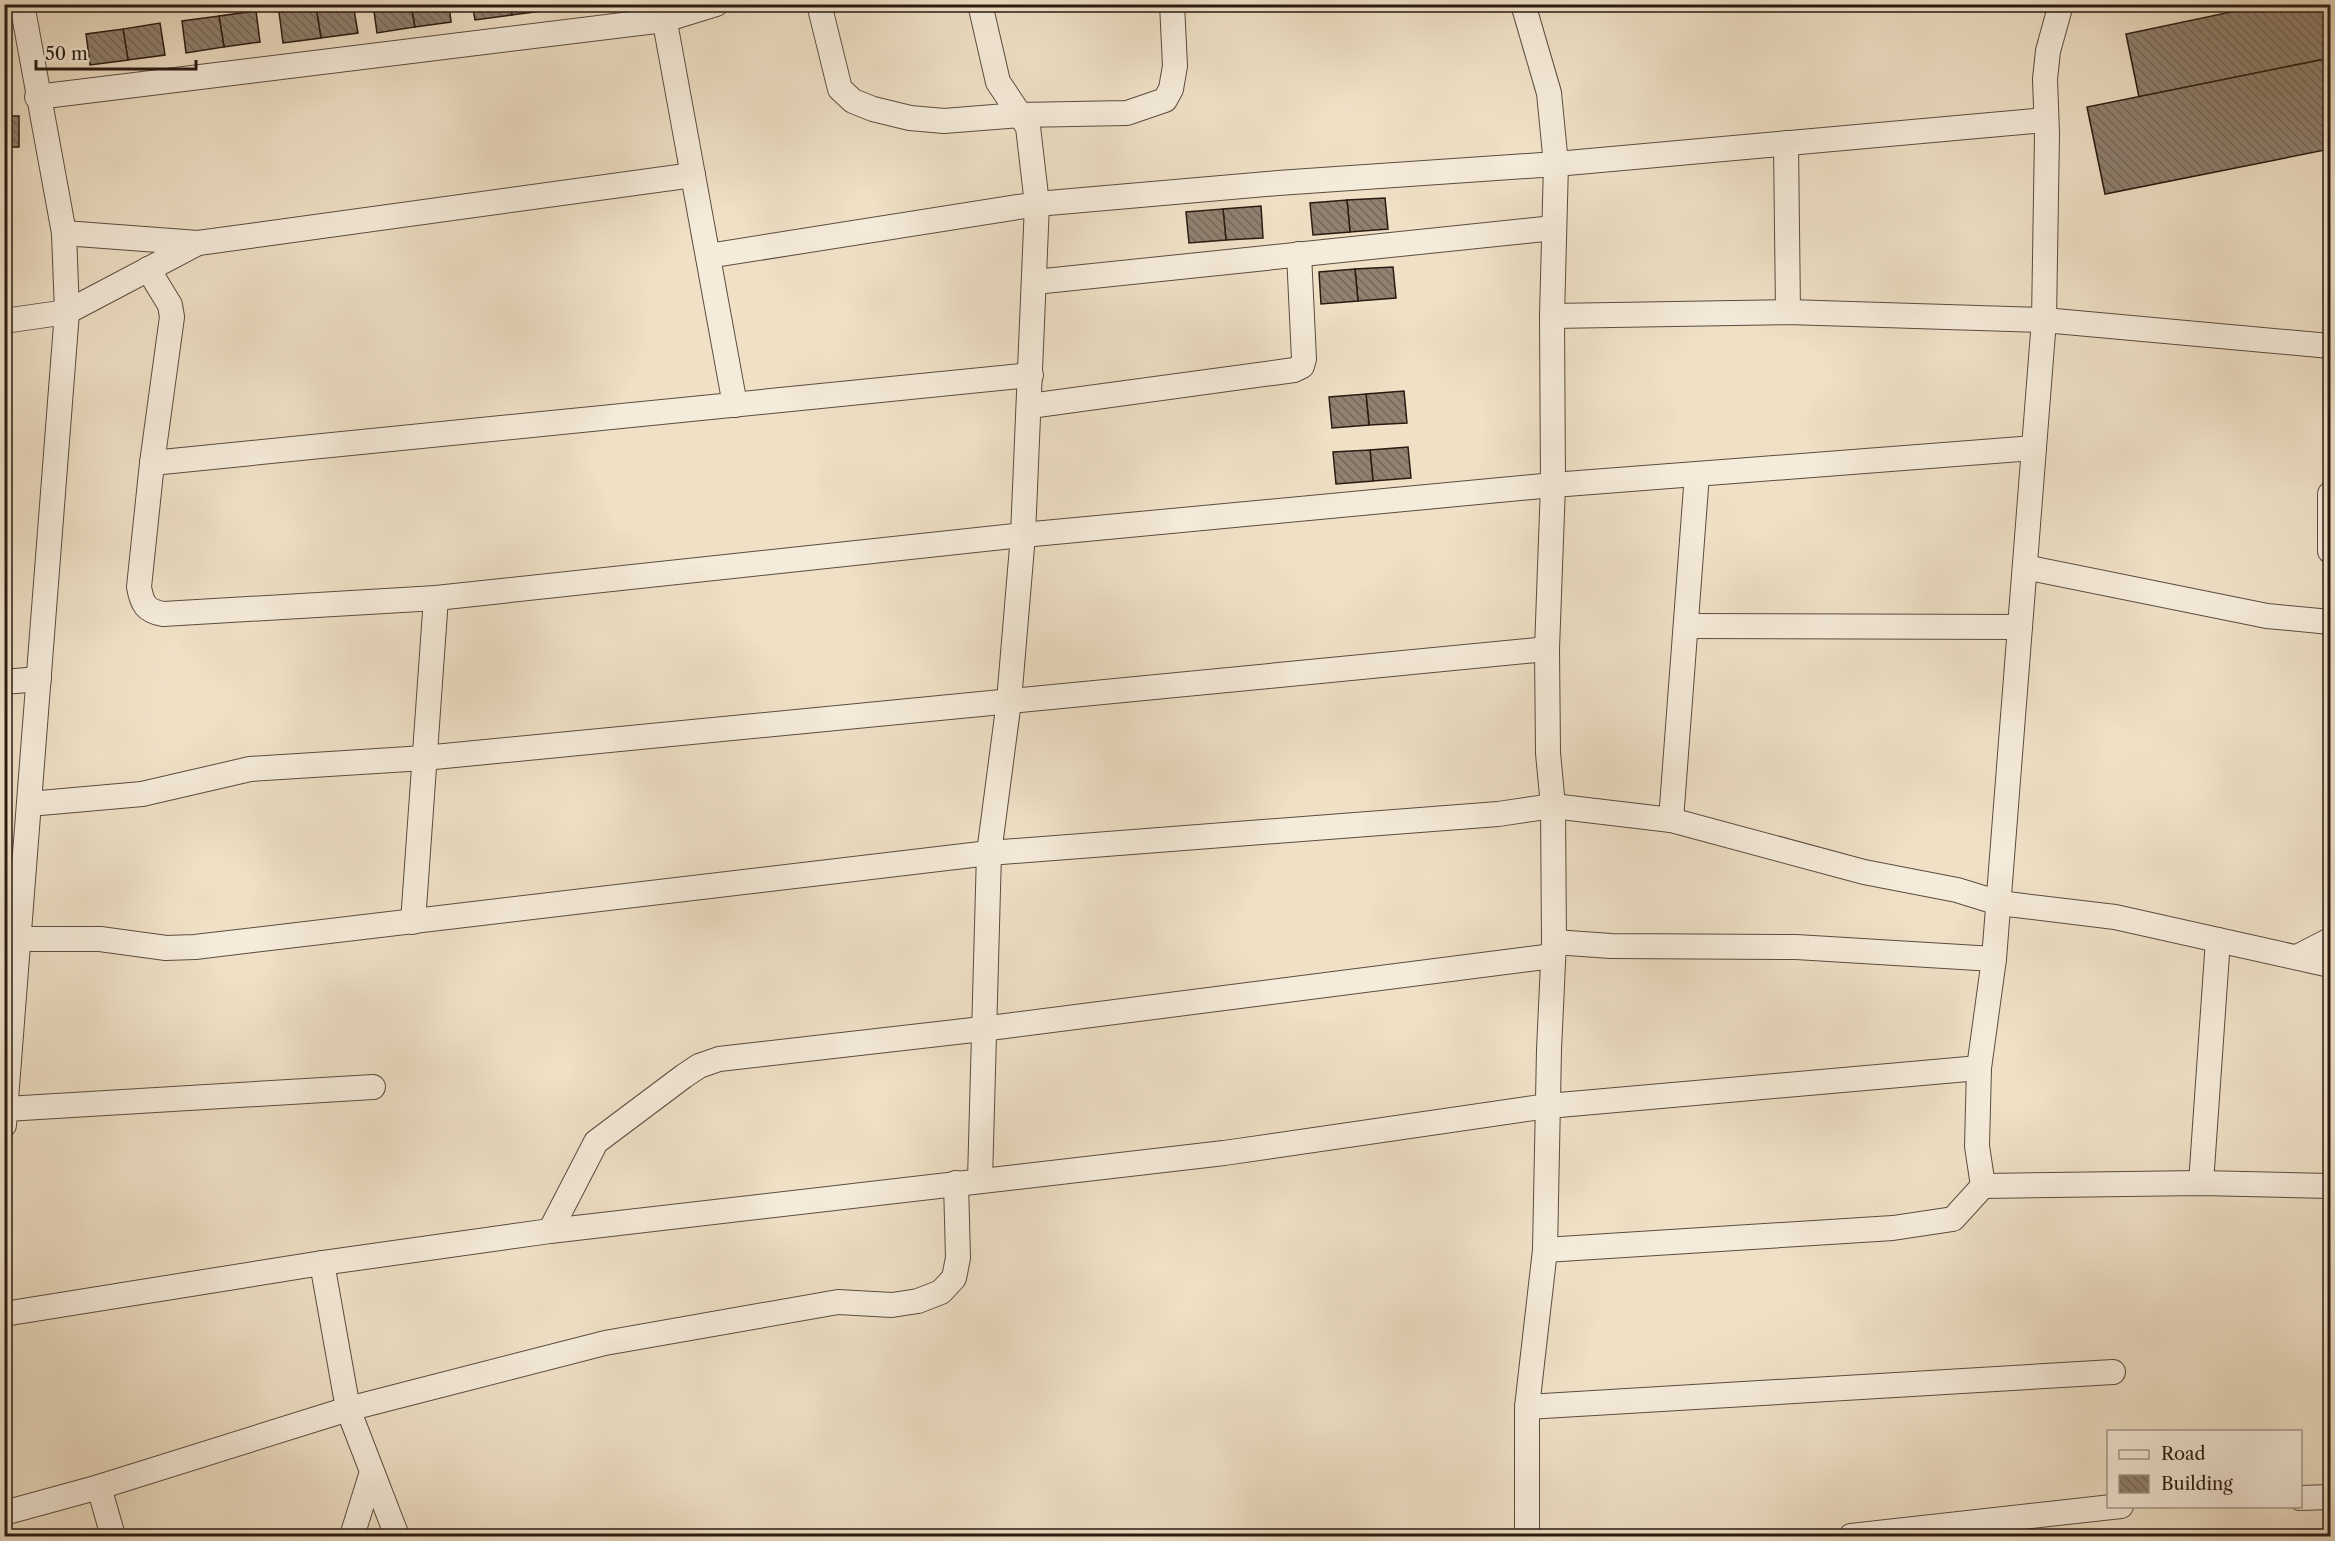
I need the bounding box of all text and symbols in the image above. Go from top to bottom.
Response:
scale bar [36,33,196,71]
text: 50 m [45,43,88,65]
legend [2107,1430,2302,1508]
text: Road [2161,1443,2206,1465]
text: Building [2161,1473,2233,1495]

